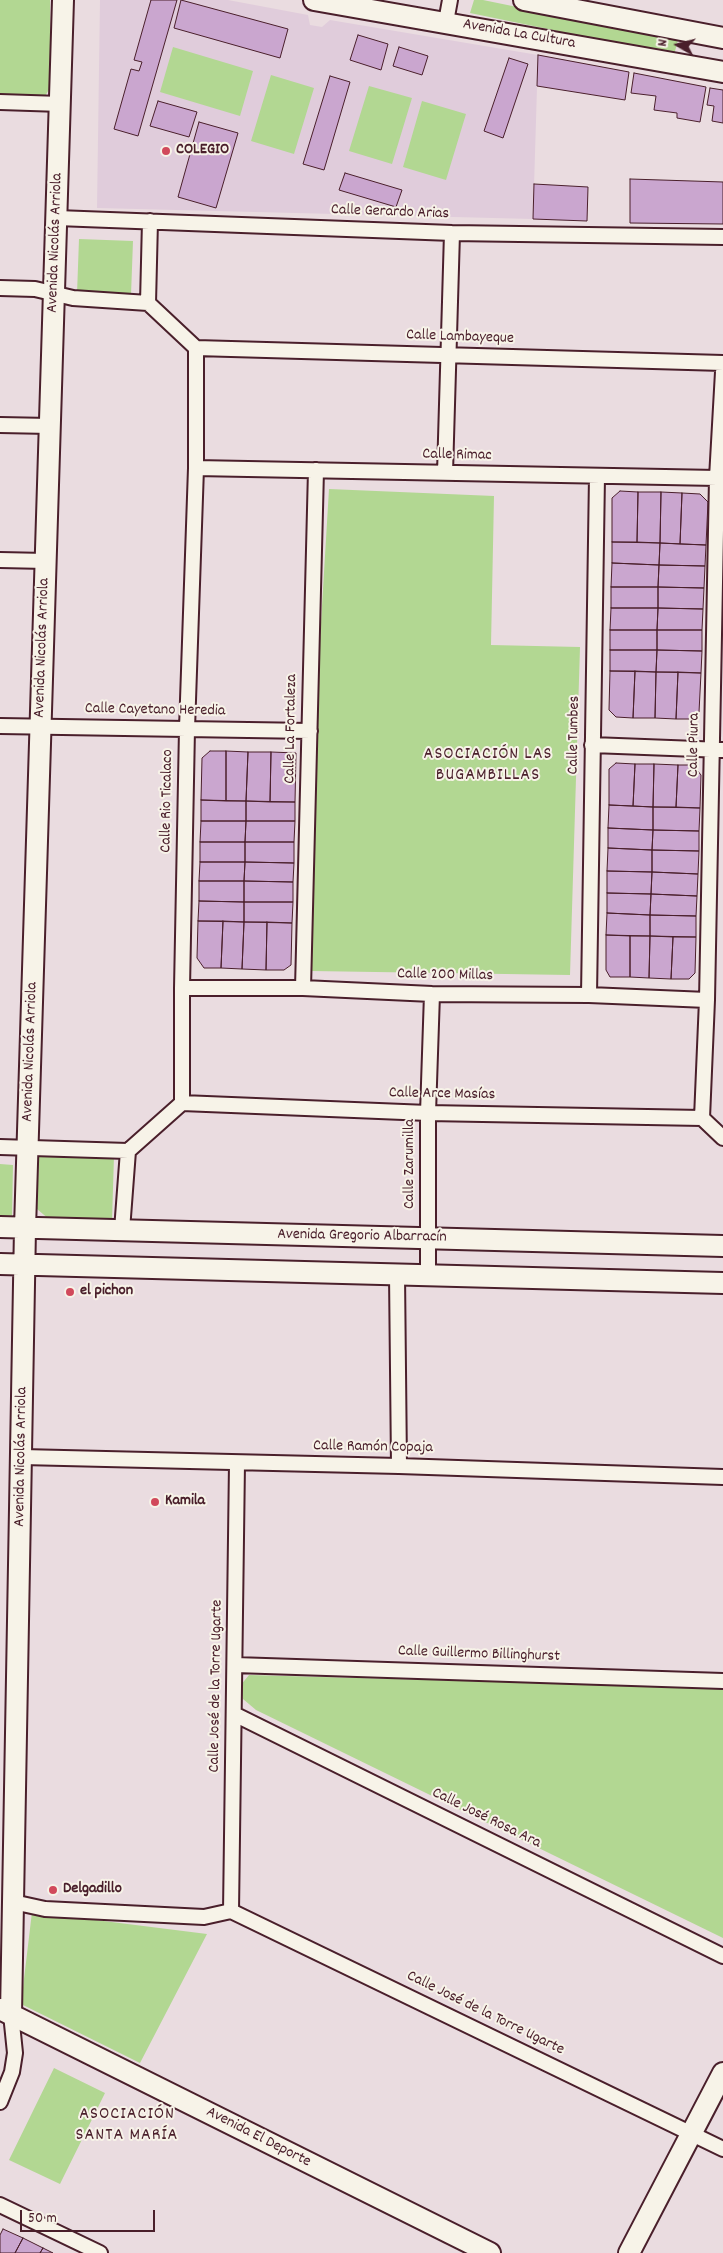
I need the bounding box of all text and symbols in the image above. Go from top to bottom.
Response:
street label: Avenida La Cultura [461,16,577,54]
north arrow [653,20,703,70]
text: N [653,38,674,48]
place label: COLEGIO [176,141,229,161]
marker: COLEGIO [160,145,172,157]
street label: Avenida Nicolás Arriola [44,173,68,313]
street label: Calle Gerardo Arias [331,201,449,225]
street label: Calle Lambayeque [406,327,514,349]
street label: Calle Rimac [422,446,492,466]
street label: Avenida Nicolás Arriola [31,578,55,718]
street label: Calle La Fortaleza [281,674,303,784]
street label: Calle Tumbes [565,695,585,775]
street label: Calle Cayetano Heredia [85,700,225,722]
street label: Calle Piura [685,713,705,777]
district label: ASOCIACIÓN LAS BUGAMBILLAS [422,745,554,788]
street label: Calle Rio Ticalaco [157,749,179,853]
street label: Calle 200 Millas [397,966,493,986]
street label: Avenida Nicolás Arriola [19,982,43,1122]
street label: Calle Arce Masías [389,1084,495,1106]
street label: Calle Zarumilla [401,1119,421,1209]
street label: Avenida Gregorio Albarracín [277,1226,447,1248]
place label: el pichon [80,1282,133,1302]
marker: el pichon [64,1286,76,1298]
street label: Avenida Nicolás Arriola [11,1387,33,1527]
street label: Calle Ramón Copaja [313,1437,433,1459]
place label: Kamila [165,1492,205,1512]
marker: Kamila [149,1496,161,1508]
street label: Calle José de la Torre Ugarte [206,1599,228,1773]
street label: Calle Guillermo Billinghurst [398,1643,560,1667]
street label: Calle José Rosa Ara [428,1784,544,1854]
place label: Delgadillo [63,1880,122,1900]
marker: Delgadillo [47,1884,59,1896]
street label: Calle José de la Torre Ugarte [403,1967,567,2061]
street label: Avenida El Deporte [202,2103,314,2173]
district label: ASOCIACIÓN SANTA MARÍA [74,2105,180,2148]
scale bar [22,2200,158,2232]
text: 50 m [28,2208,57,2230]

